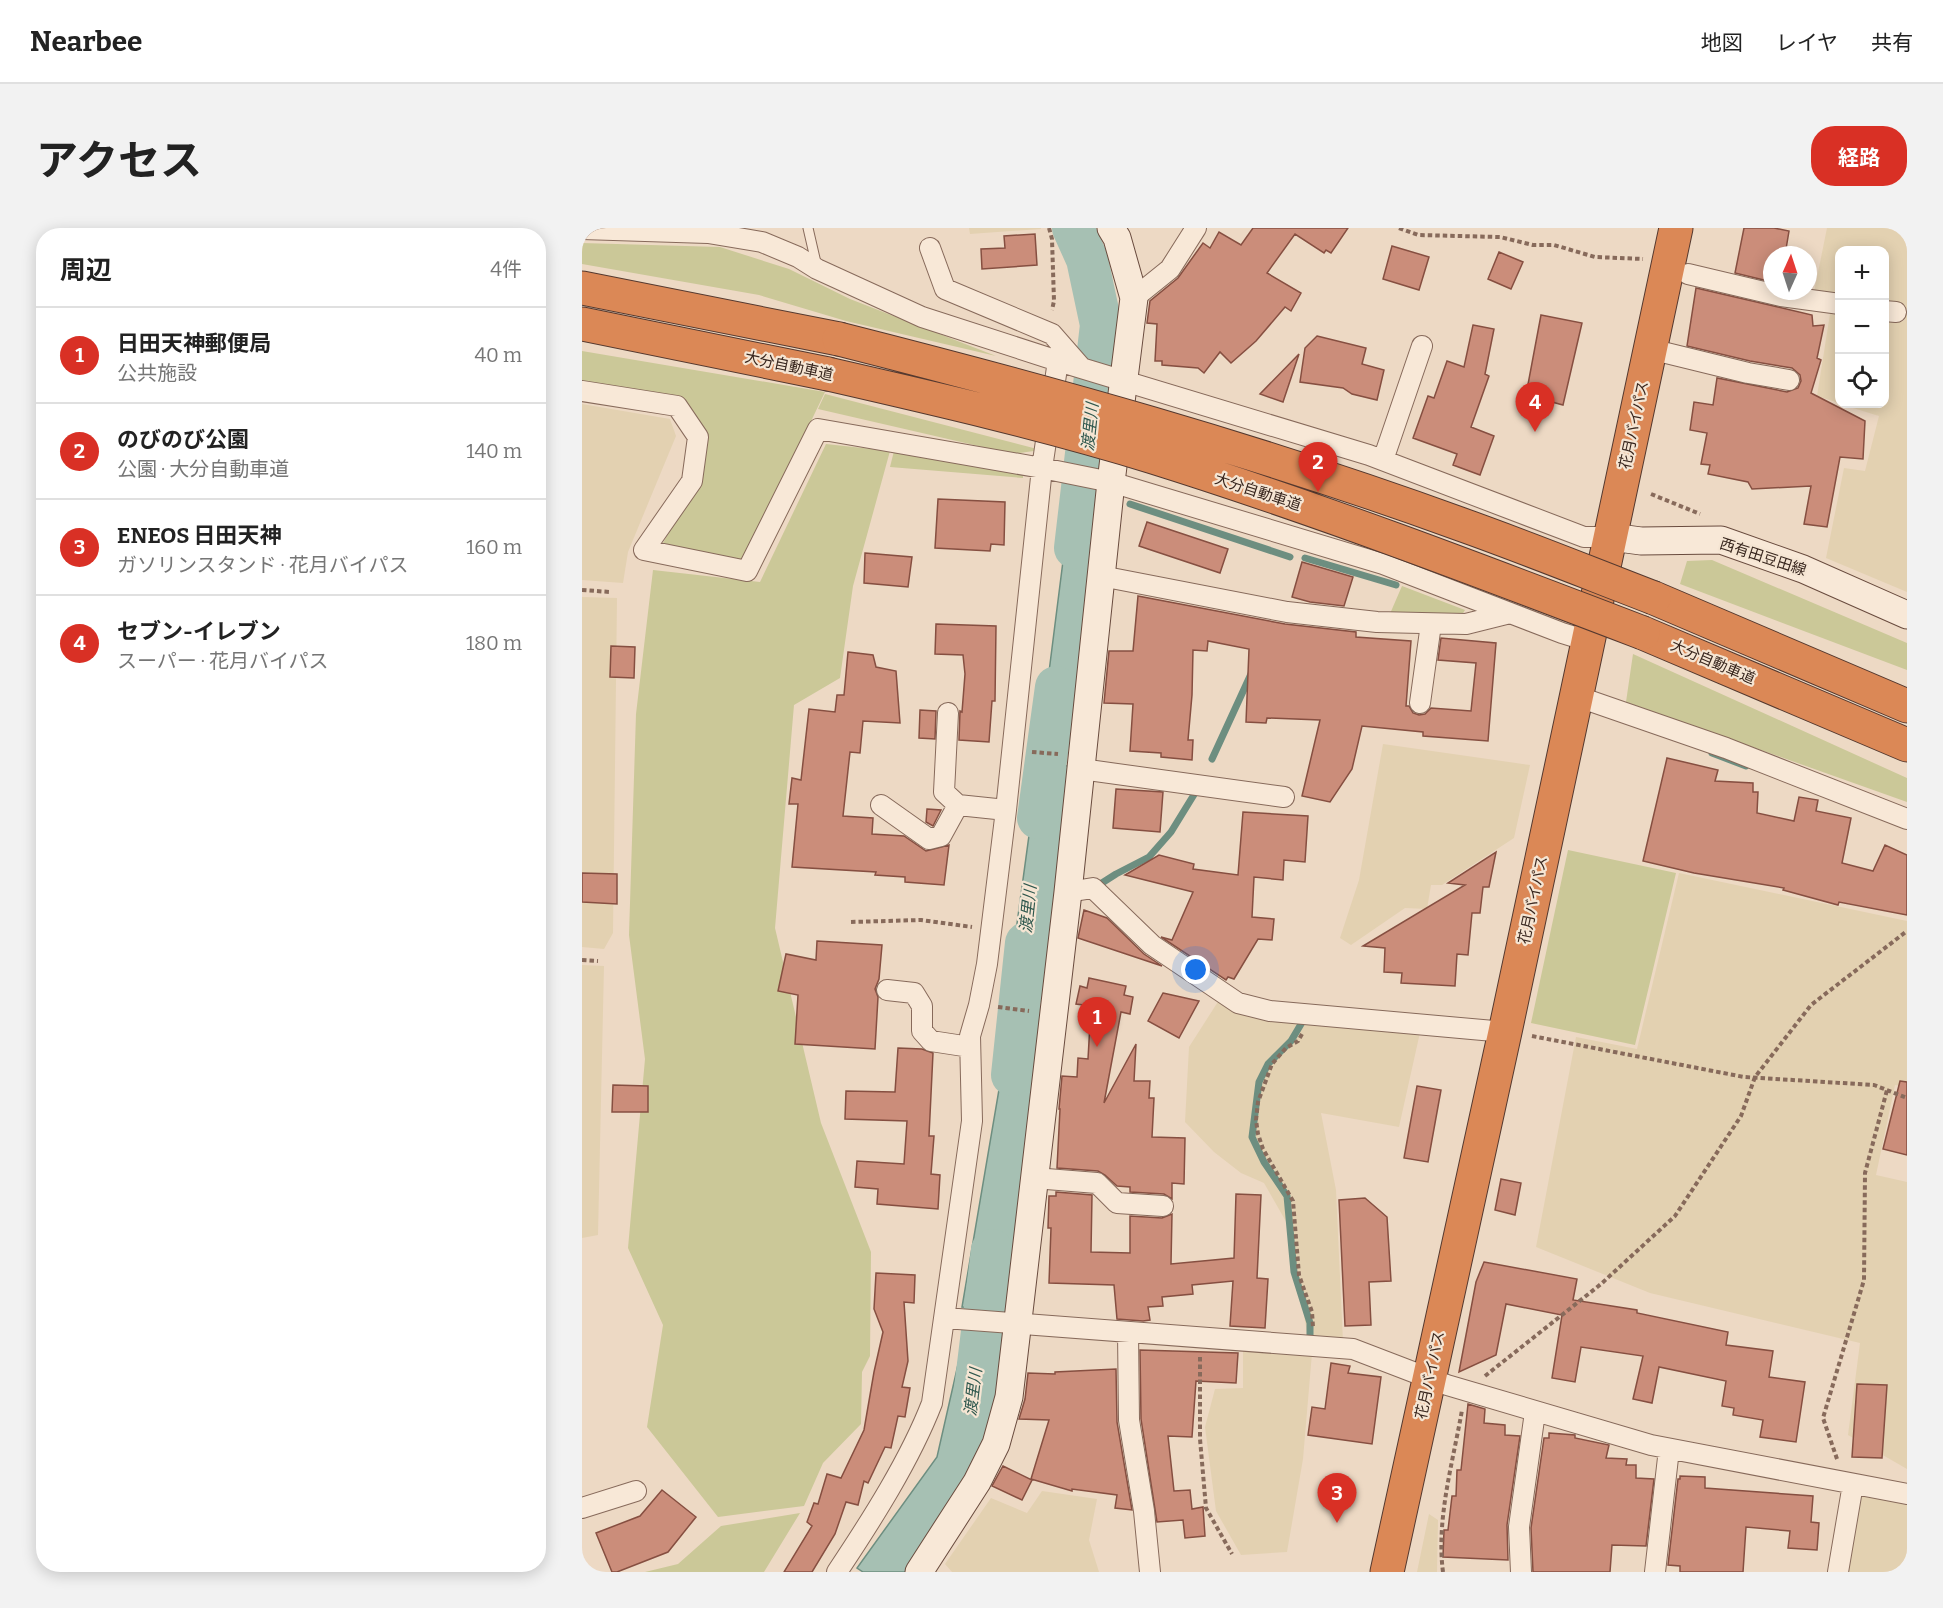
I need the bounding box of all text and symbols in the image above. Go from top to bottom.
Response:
text: Nearbee [30,25,142,58]
text: 地図 [1701,30,1743,56]
text: レイヤ [1776,30,1838,56]
text: 共有 [1871,30,1913,56]
button: 経路 [1811,126,1907,186]
text: アクセス [36,136,202,186]
north arrow [1763,246,1817,300]
map controls [1835,246,1889,408]
button: + [1835,246,1889,300]
text: 周辺 [60,255,112,286]
text: 4件 [490,257,522,281]
button: − [1835,300,1889,354]
text: 日田天神郵便局 [117,330,271,357]
text: 1 [75,343,84,367]
text: 40 m [474,343,522,367]
street label: 大分自動車道 [743,348,835,384]
button: locate [1835,354,1889,408]
text: 公共施設 [117,361,197,385]
street label: 花月バイパス [1616,379,1652,471]
pin: 4 [1516,382,1554,432]
water label: 渡里川 [1078,400,1102,452]
text: のびのび公園 [117,426,249,453]
text: 2 [74,439,85,463]
text: 140 m [466,439,522,463]
pin: 2 [1298,442,1338,492]
text: 公園 · 大分自動車道 [117,457,289,481]
street label: 大分自動車道 [1212,470,1304,514]
text: ENEOS 日田天神 [117,522,281,549]
text: 3 [74,535,85,559]
text: 160 m [466,535,522,559]
street label: 西有田豆田線 [1717,535,1809,579]
text: ガソリンスタンド · 花月バイパス [117,553,408,577]
text: セブン-イレブン [117,618,281,645]
text: 4 [73,631,86,655]
text: 180 m [466,631,522,655]
street label: 大分自動車道 [1668,636,1758,688]
text: スーパー · 花月バイパス [117,649,329,673]
street label: 花月バイパス [1515,854,1551,946]
water label: 渡里川 [1016,882,1040,934]
your location [1181,955,1210,984]
pin: 1 [1078,998,1116,1047]
street label: 花月バイパス [1412,1329,1448,1421]
water label: 渡里川 [961,1365,986,1417]
pin: 3 [1318,1474,1356,1523]

